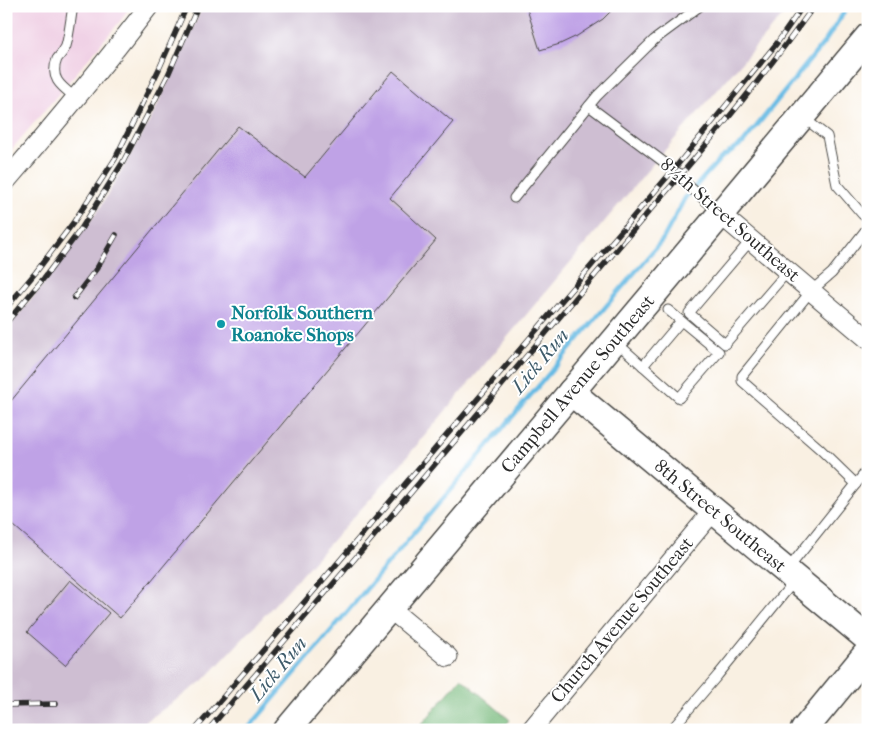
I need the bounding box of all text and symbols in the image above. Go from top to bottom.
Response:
street label: 8½th Street Southeast [656,153,804,287]
street label: Campbell Avenue Southeast [497,290,659,478]
place label: Norfolk Southern Roanoke Shops [231,302,374,346]
marker: Norfolk Southern Roanoke Shops [215,318,227,330]
water label: Lick Run [505,324,574,399]
street label: 8th Street Southeast [650,455,791,577]
street label: Church Avenue Southeast [546,532,698,707]
water label: Lick Run [243,632,312,707]

